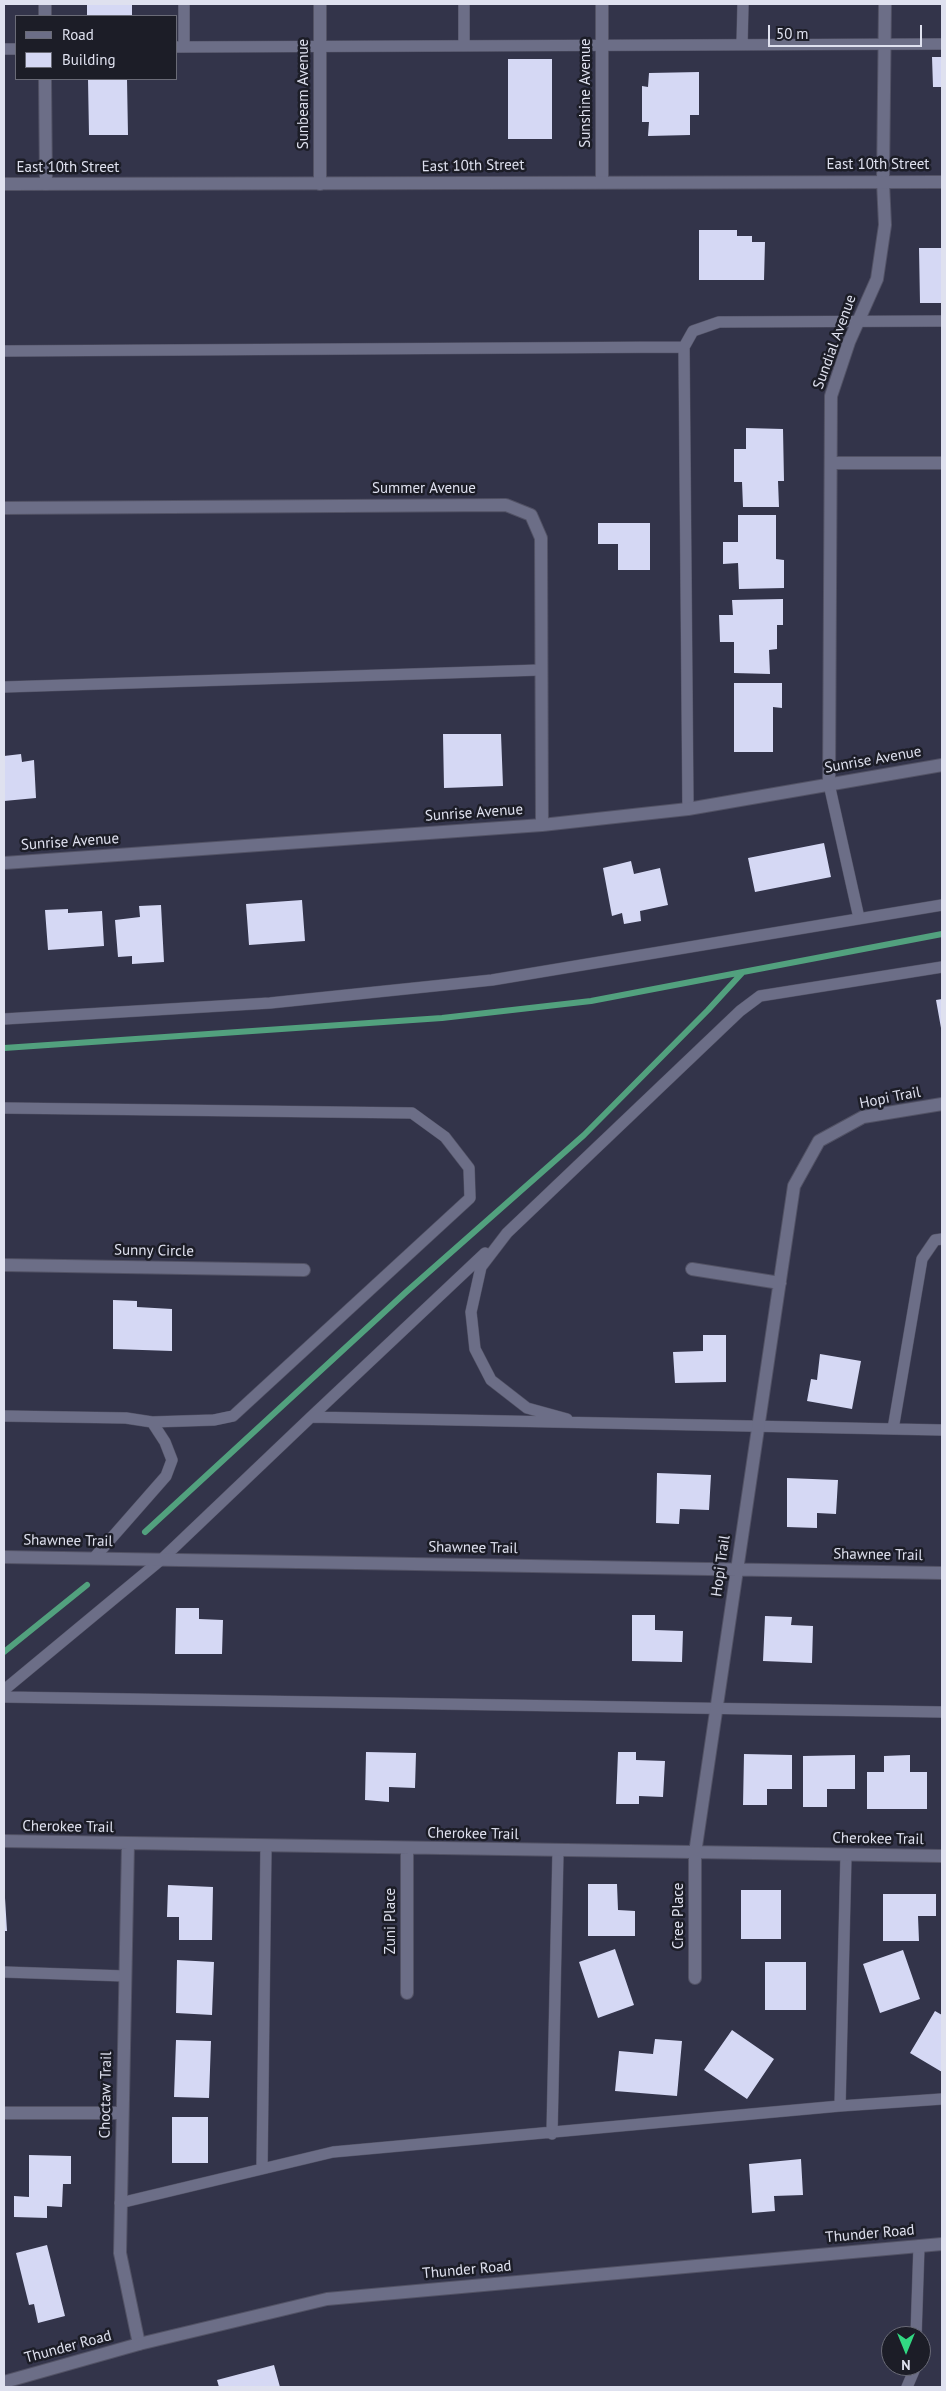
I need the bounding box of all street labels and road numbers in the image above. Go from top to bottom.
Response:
street label: Sunshine Avenue [577,38,595,148]
street label: Sunbeam Avenue [295,39,313,149]
street label: East 10th Street [421,156,525,176]
street label: East 10th Street [827,156,929,174]
street label: East 10th Street [17,159,119,177]
street label: Sundial Avenue [810,292,860,392]
street label: Summer Avenue [372,480,476,498]
street label: Sunrise Avenue [823,743,923,777]
street label: Sunrise Avenue [424,801,524,825]
street label: Sunrise Avenue [20,830,120,854]
street label: Hopi Trail [858,1083,922,1113]
street label: Sunny Circle [114,1241,194,1261]
street label: Shawnee Trail [23,1531,113,1551]
street label: Hopi Trail [708,1534,734,1598]
street label: Shawnee Trail [428,1538,518,1558]
street label: Shawnee Trail [833,1545,923,1565]
street label: Cherokee Trail [22,1817,114,1837]
street label: Cherokee Trail [427,1824,519,1844]
street label: Cherokee Trail [832,1829,924,1849]
street label: Cree Place [670,1883,688,1949]
street label: Zuni Place [382,1888,400,1954]
street label: Choctaw Trail [96,2051,116,2139]
street label: Thunder Road [825,2221,915,2247]
street label: Thunder Road [422,2257,512,2283]
street label: Thunder Road [23,2327,113,2367]

